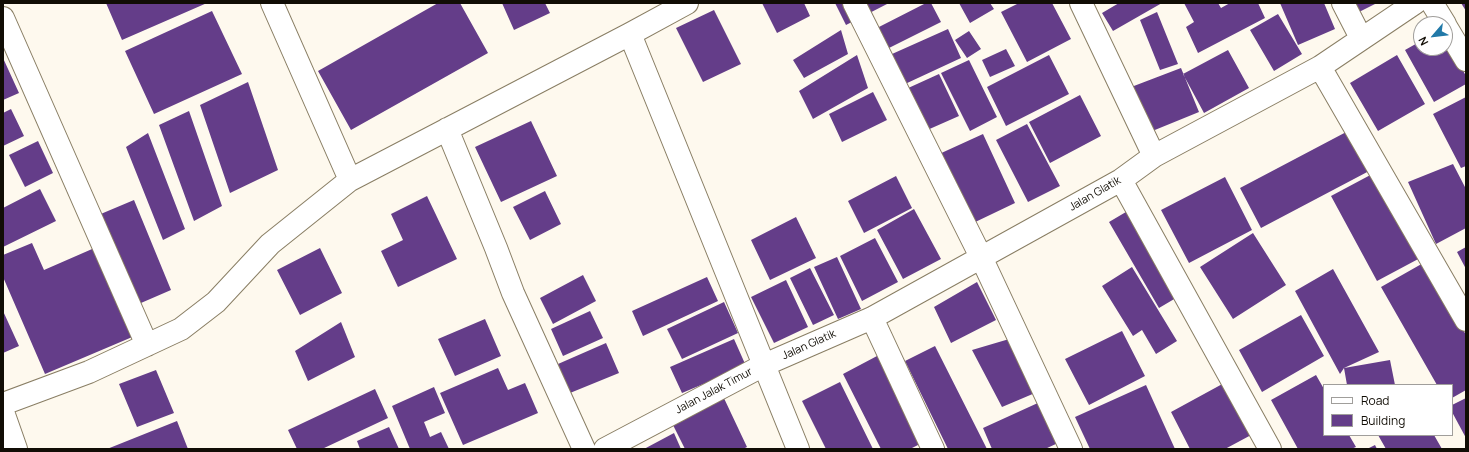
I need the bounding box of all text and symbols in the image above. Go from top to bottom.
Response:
north arrow [1413,16,1453,56]
text: N [1414,34,1431,48]
street label: Jalan Glatik [1067,174,1123,214]
street label: Jalan Glatik [780,327,838,363]
street label: Jalan Jalak Timur [673,365,755,417]
legend [1323,384,1453,436]
text: Road [1361,392,1389,409]
text: Building [1361,412,1405,429]

